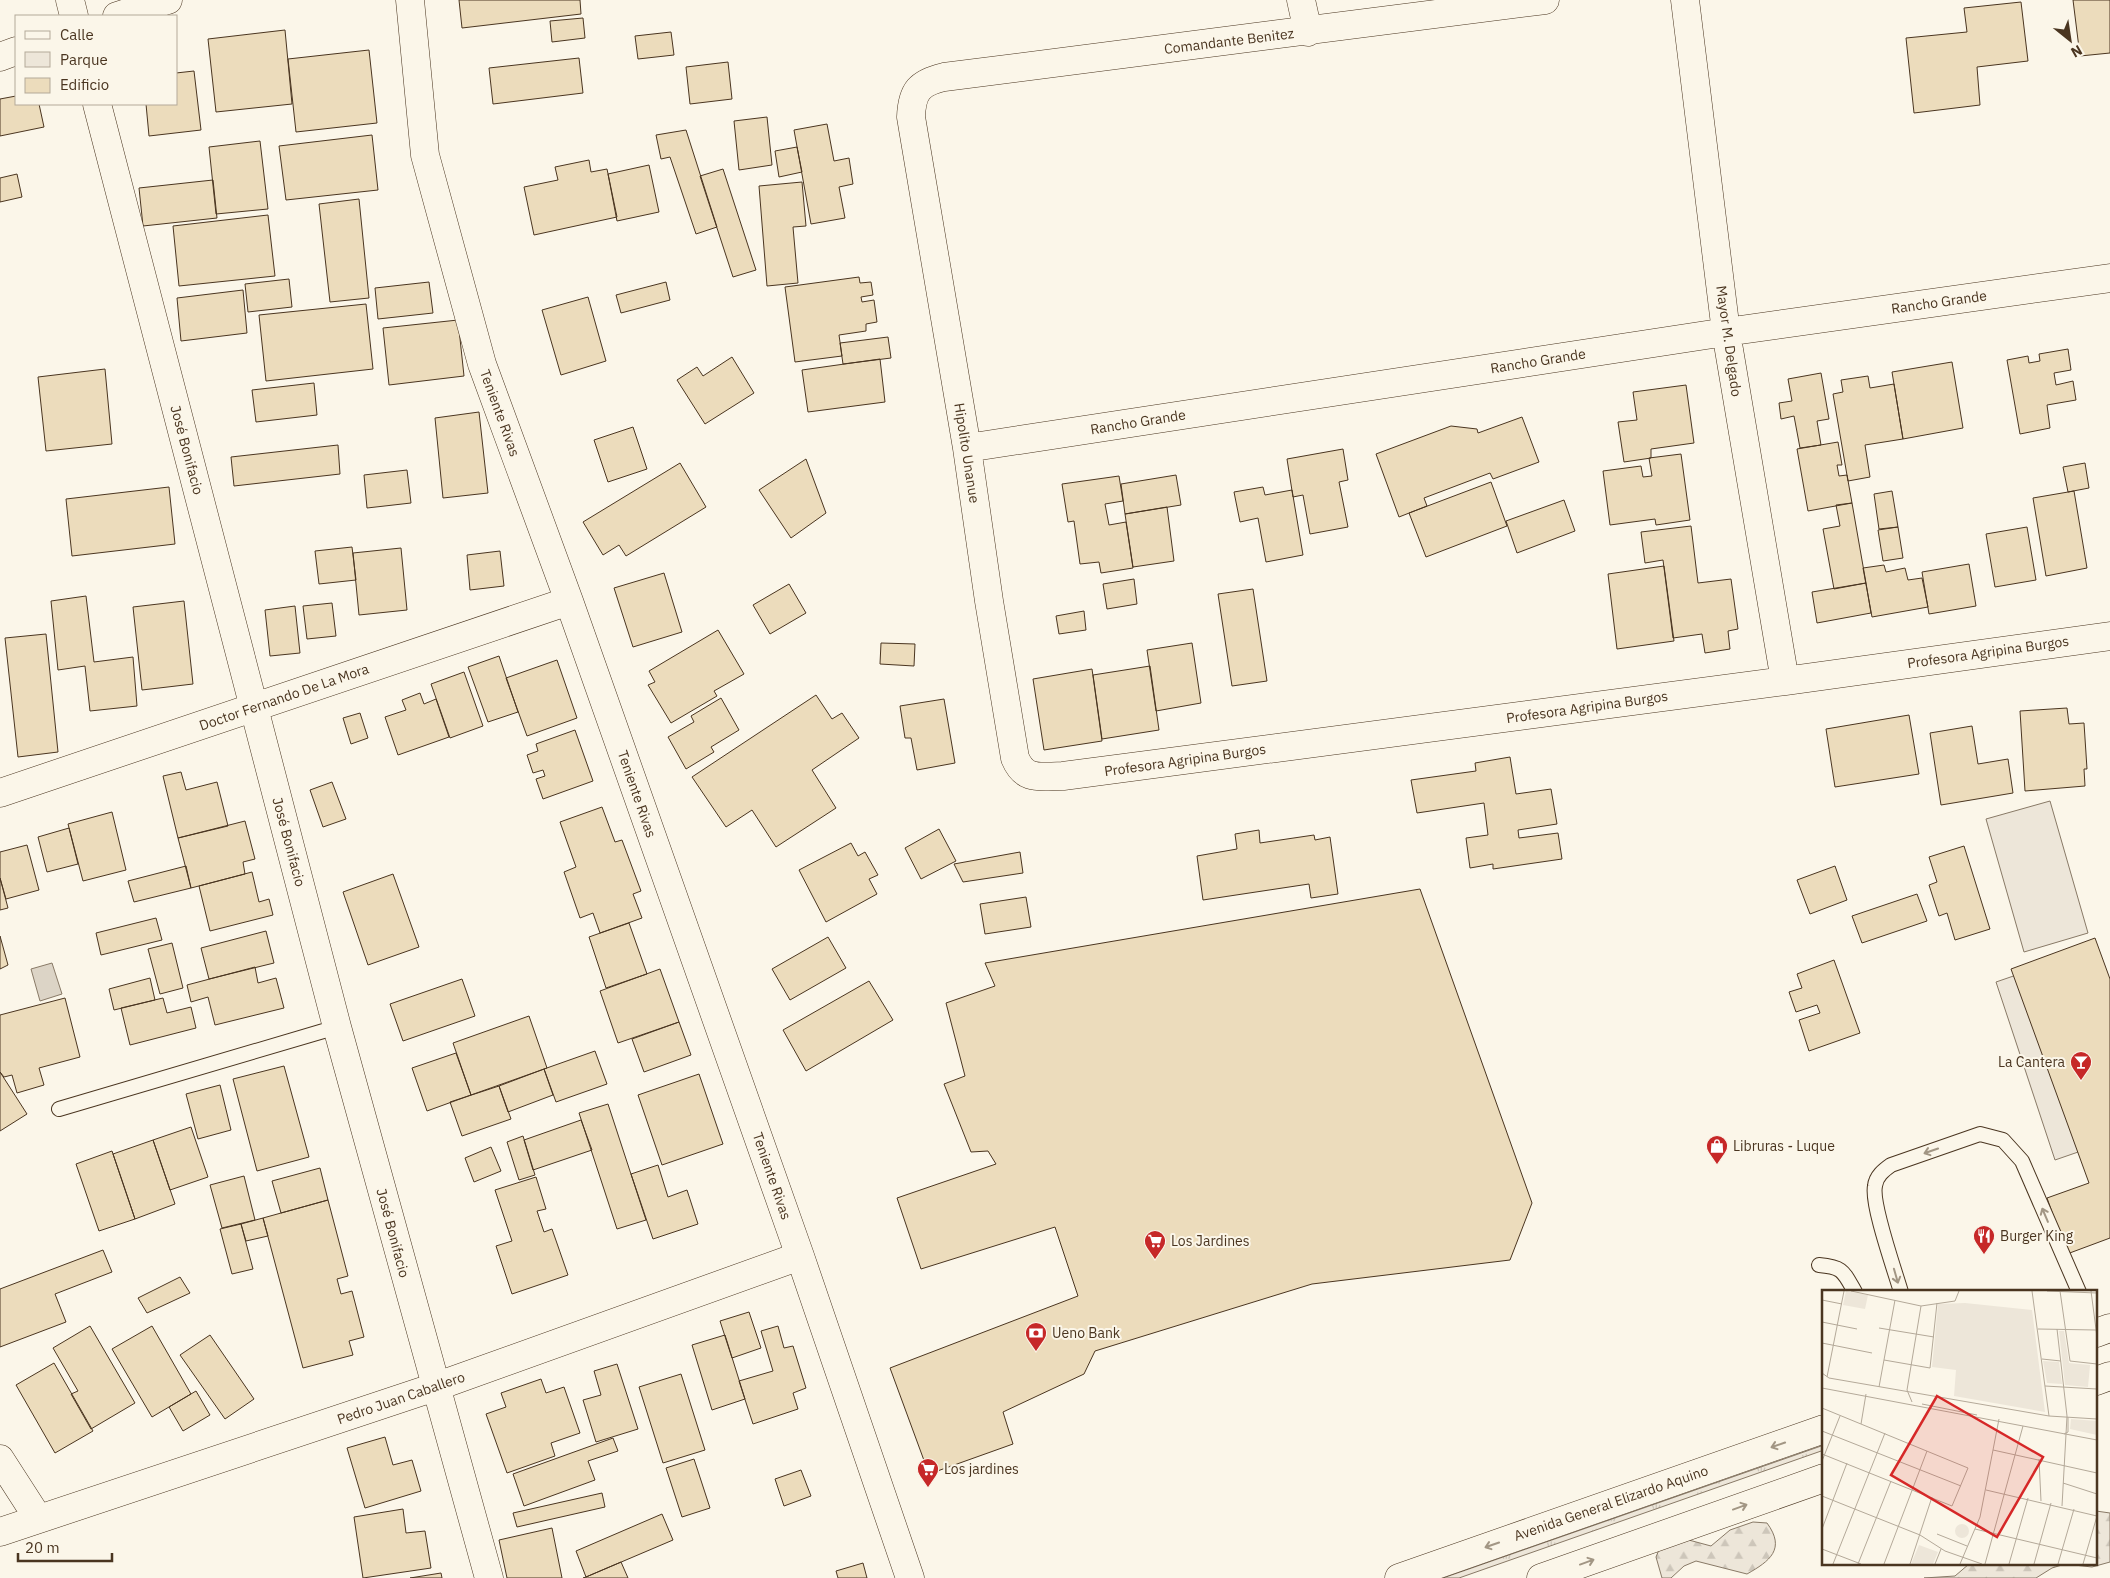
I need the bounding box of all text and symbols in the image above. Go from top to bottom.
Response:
legend [15,15,178,105]
north arrow [2045,15,2095,65]
street label: Comandante Benitez [1163,24,1296,58]
text: Calle [60,25,94,44]
text: N [2068,41,2085,62]
text: Parque [60,50,108,69]
text: Edificio [60,75,109,94]
street label: Mayor M. Delgado [1712,284,1746,398]
street label: Rancho Grande [1890,286,1988,318]
street label: Rancho Grande [1489,345,1587,377]
street label: Teniente Rivas [476,367,524,459]
street label: Hipolito Unanue [950,402,984,505]
street label: José Bonifacio [166,403,208,497]
street label: Rancho Grande [1089,406,1187,438]
street label: Profesora Agripina Burgos [1906,632,2070,672]
street label: Doctor Fernando De La Mora [197,659,372,735]
street label: Profesora Agripina Burgos [1505,687,1669,727]
street label: Profesora Agripina Burgos [1103,740,1267,780]
street label: Teniente Rivas [614,748,660,840]
street label: José Bonifacio [268,795,310,889]
bar icon: La Cantera [2069,1050,2093,1081]
place label: La Cantera [1998,1053,2066,1071]
street label: Teniente Rivas [749,1130,795,1222]
shop icon: Libruras - Luque [1705,1134,1729,1165]
place label: Libruras - Luque [1733,1137,1835,1155]
one-way arrow [1924,1147,1939,1156]
street label: José Bonifacio [372,1186,414,1280]
one-way arrow [2040,1208,2050,1223]
restaurant icon: Burger King [1972,1224,1996,1255]
place label: Burger King [2000,1227,2074,1245]
supermarket icon: Los Jardines [1143,1229,1167,1260]
place label: Los Jardines [1171,1232,1250,1250]
one-way arrow [1892,1268,1902,1284]
inset map [1822,1290,2098,1566]
bank icon: Ueno Bank [1024,1321,1048,1352]
place label: Ueno Bank [1052,1324,1121,1342]
street label: Pedro Juan Caballero [335,1368,467,1428]
one-way arrow [1770,1441,1786,1450]
supermarket icon: Los jardines [916,1457,940,1488]
place label: Los jardines [944,1460,1019,1478]
street label: Avenida General Elizardo Aquino [1511,1461,1711,1545]
one-way arrow [1732,1502,1748,1512]
scale bar [18,1530,111,1562]
text: 20 m [25,1538,60,1557]
one-way arrow [1484,1540,1500,1550]
one-way arrow [1579,1557,1594,1566]

